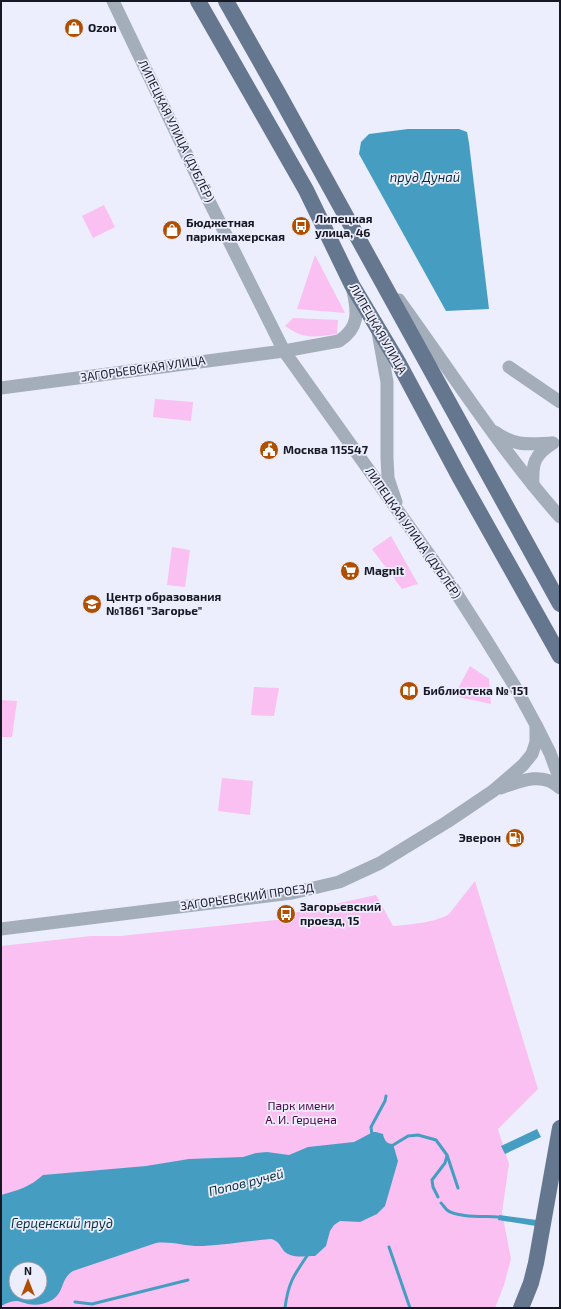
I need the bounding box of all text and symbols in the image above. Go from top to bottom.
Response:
shop icon: Ozon [63,17,85,39]
place label: Ozon [88,20,117,34]
street label: ЛИПЕЦКАЯ УЛИЦА (ДУБЛЁР) [136,57,218,204]
water label: пруд Дунай [390,169,460,185]
place label: Липецкая улица, 46 [315,211,373,239]
place label: Бюджетная парикмахерская [186,215,285,243]
bus stop icon: Липецкая улица, 46 [290,215,312,237]
shop icon: Бюджетная парикмахерская [161,219,183,241]
street label: ЛИПЕЦКАЯ УЛИЦА [347,281,411,377]
street label: ЗАГОРЬЕВСКАЯ УЛИЦА [79,352,207,384]
public building icon: Москва 115547 [258,439,280,461]
place label: Москва 115547 [283,442,369,456]
street label: ЛИПЕЦКАЯ УЛИЦА (ДУБЛЁР) [363,464,465,601]
supermarket icon: Magnit [339,560,361,582]
place label: Magnit [364,563,404,577]
place label: Центр образования №1861 "Загорье" [106,589,222,617]
school or university icon: Центр образования №1861 "Загорье" [81,593,103,615]
library icon: Библиотека № 151 [398,680,420,702]
place label: Библиотека № 151 [423,683,528,697]
fuel station icon: Эверон [504,827,526,849]
place label: Эверон [459,830,501,844]
street label: ЗАГОРЬЕВСКИЙ ПРОЕЗД [179,880,314,912]
place label: Загорьевский проезд, 15 [300,899,381,927]
bus stop icon: Загорьевский проезд, 15 [275,903,297,925]
park label: Парк имени А. И. Герцена [265,1098,337,1126]
water label: Попов ручей [207,1165,285,1199]
water label: Герценский пруд [11,1215,113,1231]
north arrow [8,1261,48,1301]
text: N [24,1264,32,1277]

